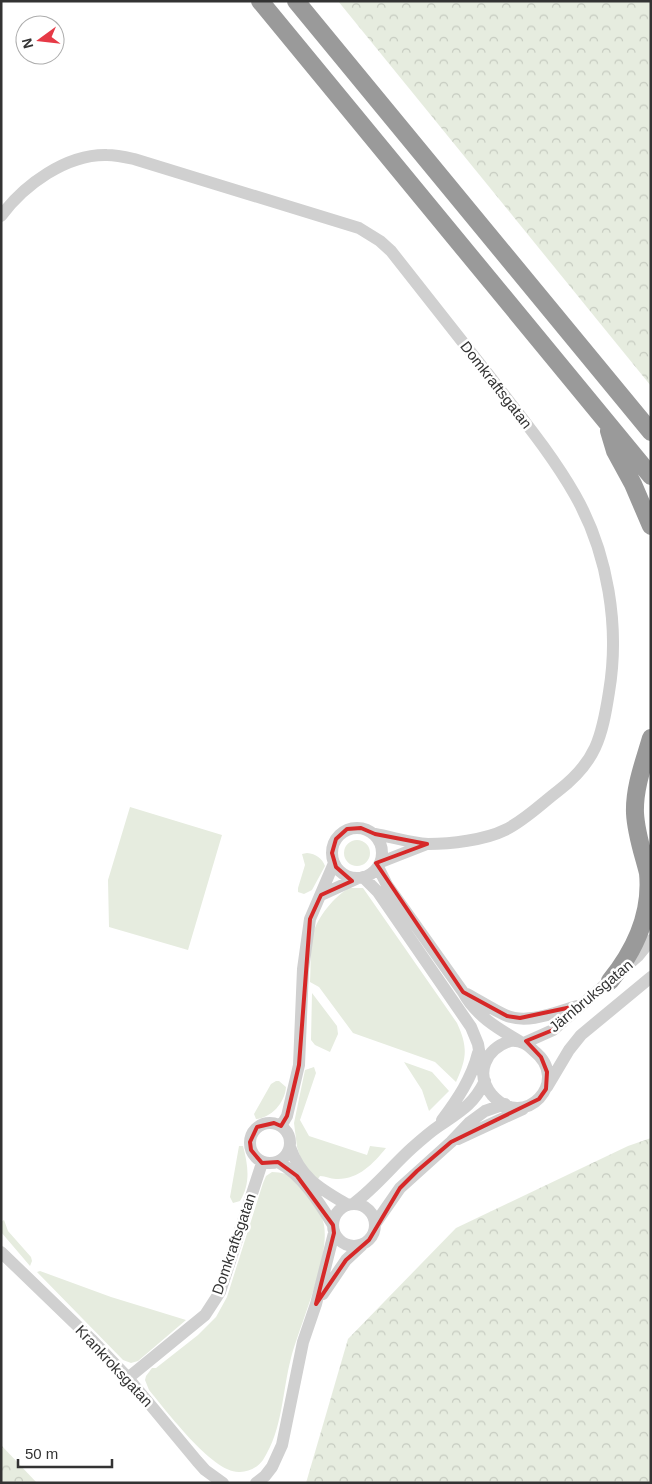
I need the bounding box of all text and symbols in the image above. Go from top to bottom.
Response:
north arrow [15,15,65,65]
text: N [18,36,36,50]
street label: Domkraftsgatan [457,338,536,432]
street label: Järnbruksgatan [546,956,636,1035]
street label: Domkraftsgatan [208,1191,259,1297]
street label: Krankroksgatan [72,1321,156,1410]
scale bar [18,1436,111,1468]
text: 50 m [25,1445,58,1462]

